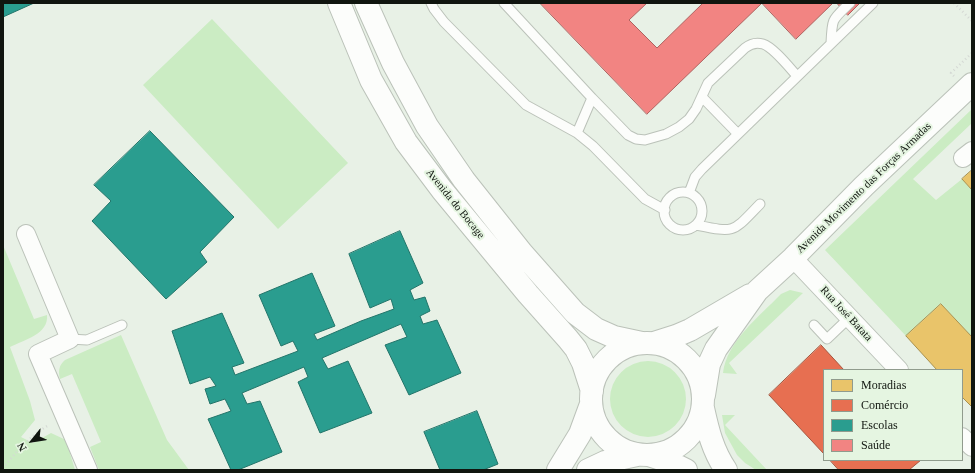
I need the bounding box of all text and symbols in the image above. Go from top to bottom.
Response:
street label: Avenida Movimento das Forças Armadas [794,120,934,256]
street label: Avenida do Bocage [423,166,487,242]
street label: Rua José Batata [817,284,875,344]
legend [823,369,963,461]
text: Moradias [861,378,906,392]
text: Comércio [861,398,908,412]
text: Escolas [861,418,898,432]
north arrow [12,421,52,461]
text: Saúde [861,438,890,452]
text: N [14,441,29,453]

